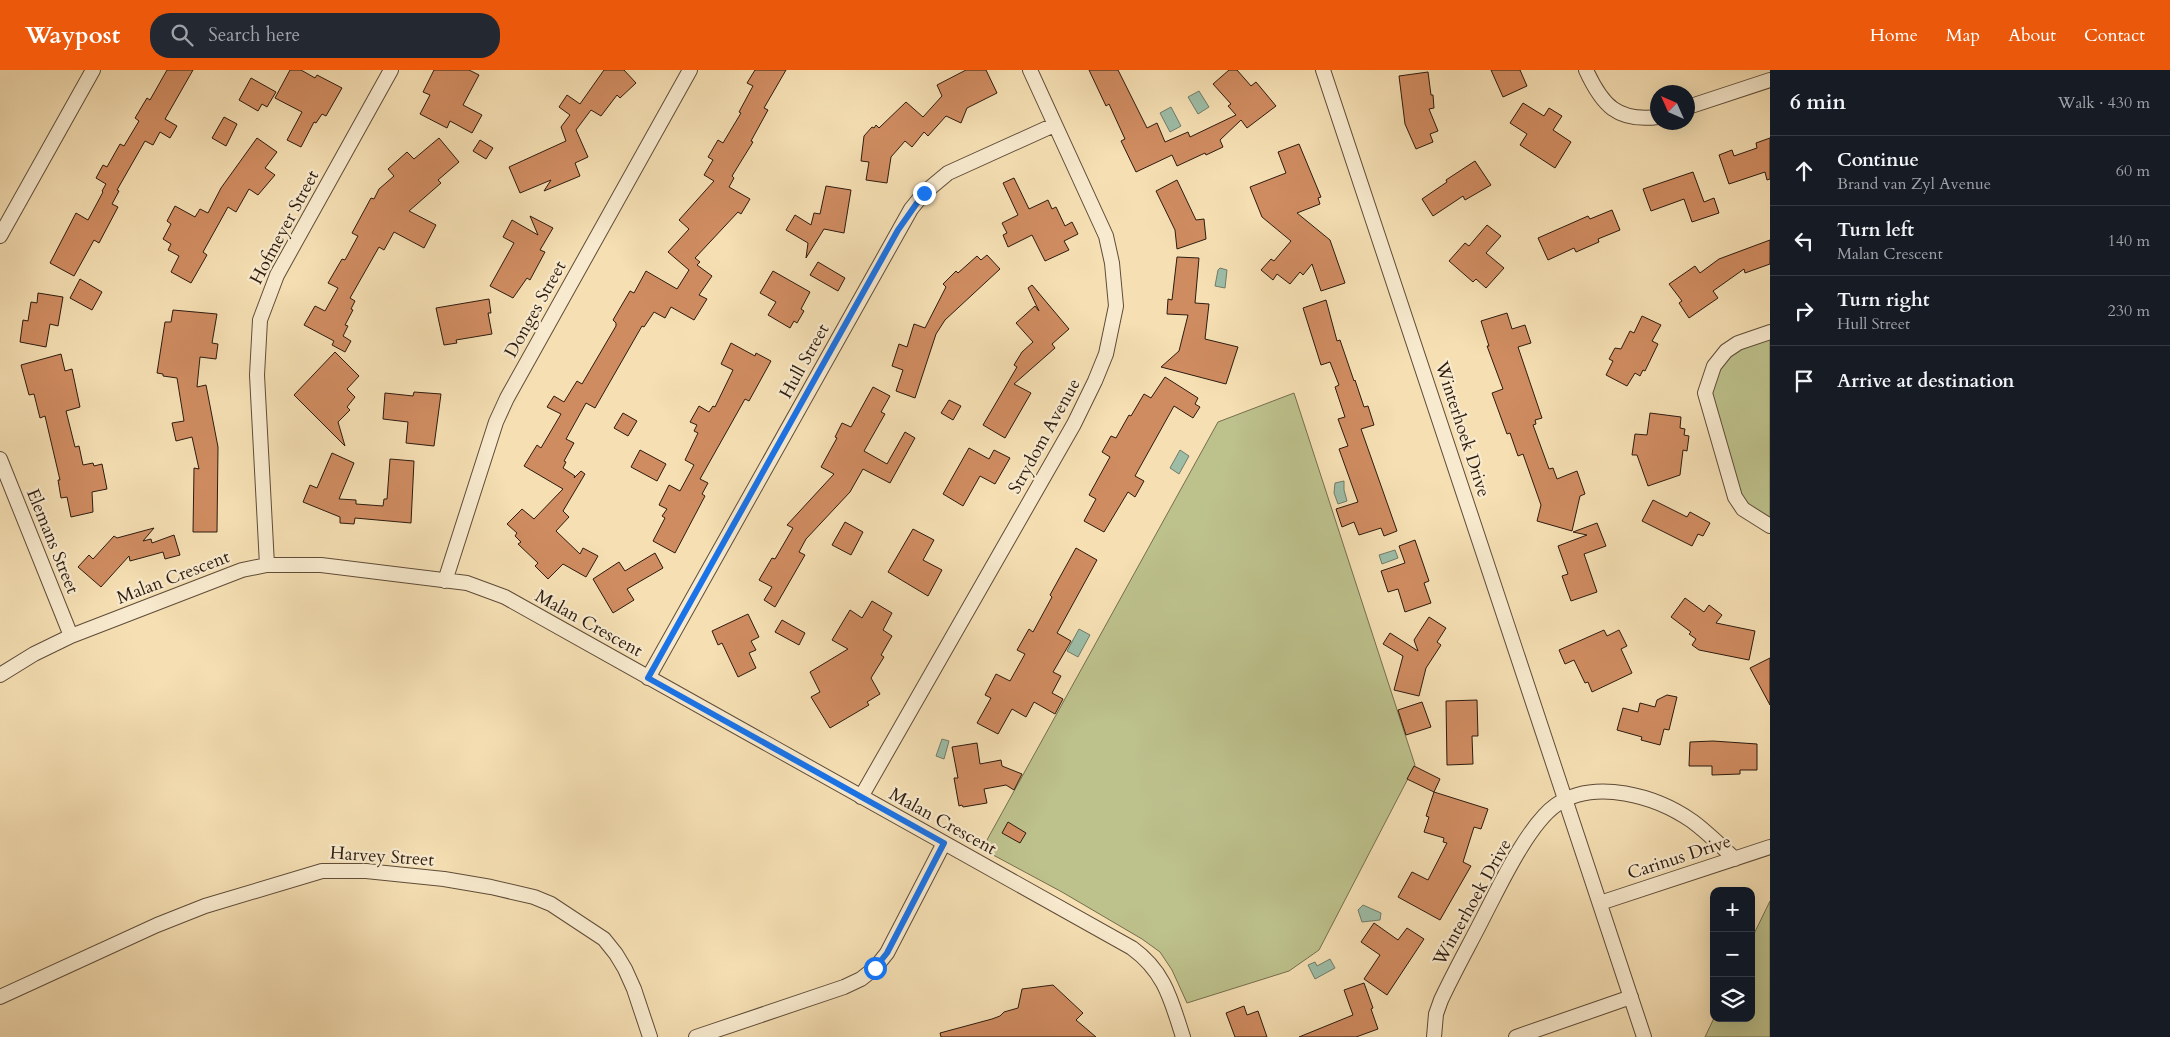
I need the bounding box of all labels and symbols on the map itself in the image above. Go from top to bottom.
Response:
north arrow [1650,85,1695,130]
street label: Hofmeyer Street [244,165,325,289]
route end [913,182,936,205]
street label: Donges Street [499,256,572,362]
street label: Hull Street [774,319,835,403]
street label: Winterhoek Drive [1428,357,1496,500]
street label: Strydom Avenue [1002,374,1087,499]
street label: Elemans Street [20,485,85,598]
street label: Malan Crescent [113,544,233,610]
street label: Malan Crescent [531,584,647,663]
street label: Malan Crescent [885,782,1001,861]
street label: Carinus Drive [1624,829,1734,886]
street label: Winterhoek Drive [1427,834,1518,971]
street label: Harvey Street [329,840,435,873]
route start [864,957,887,980]

